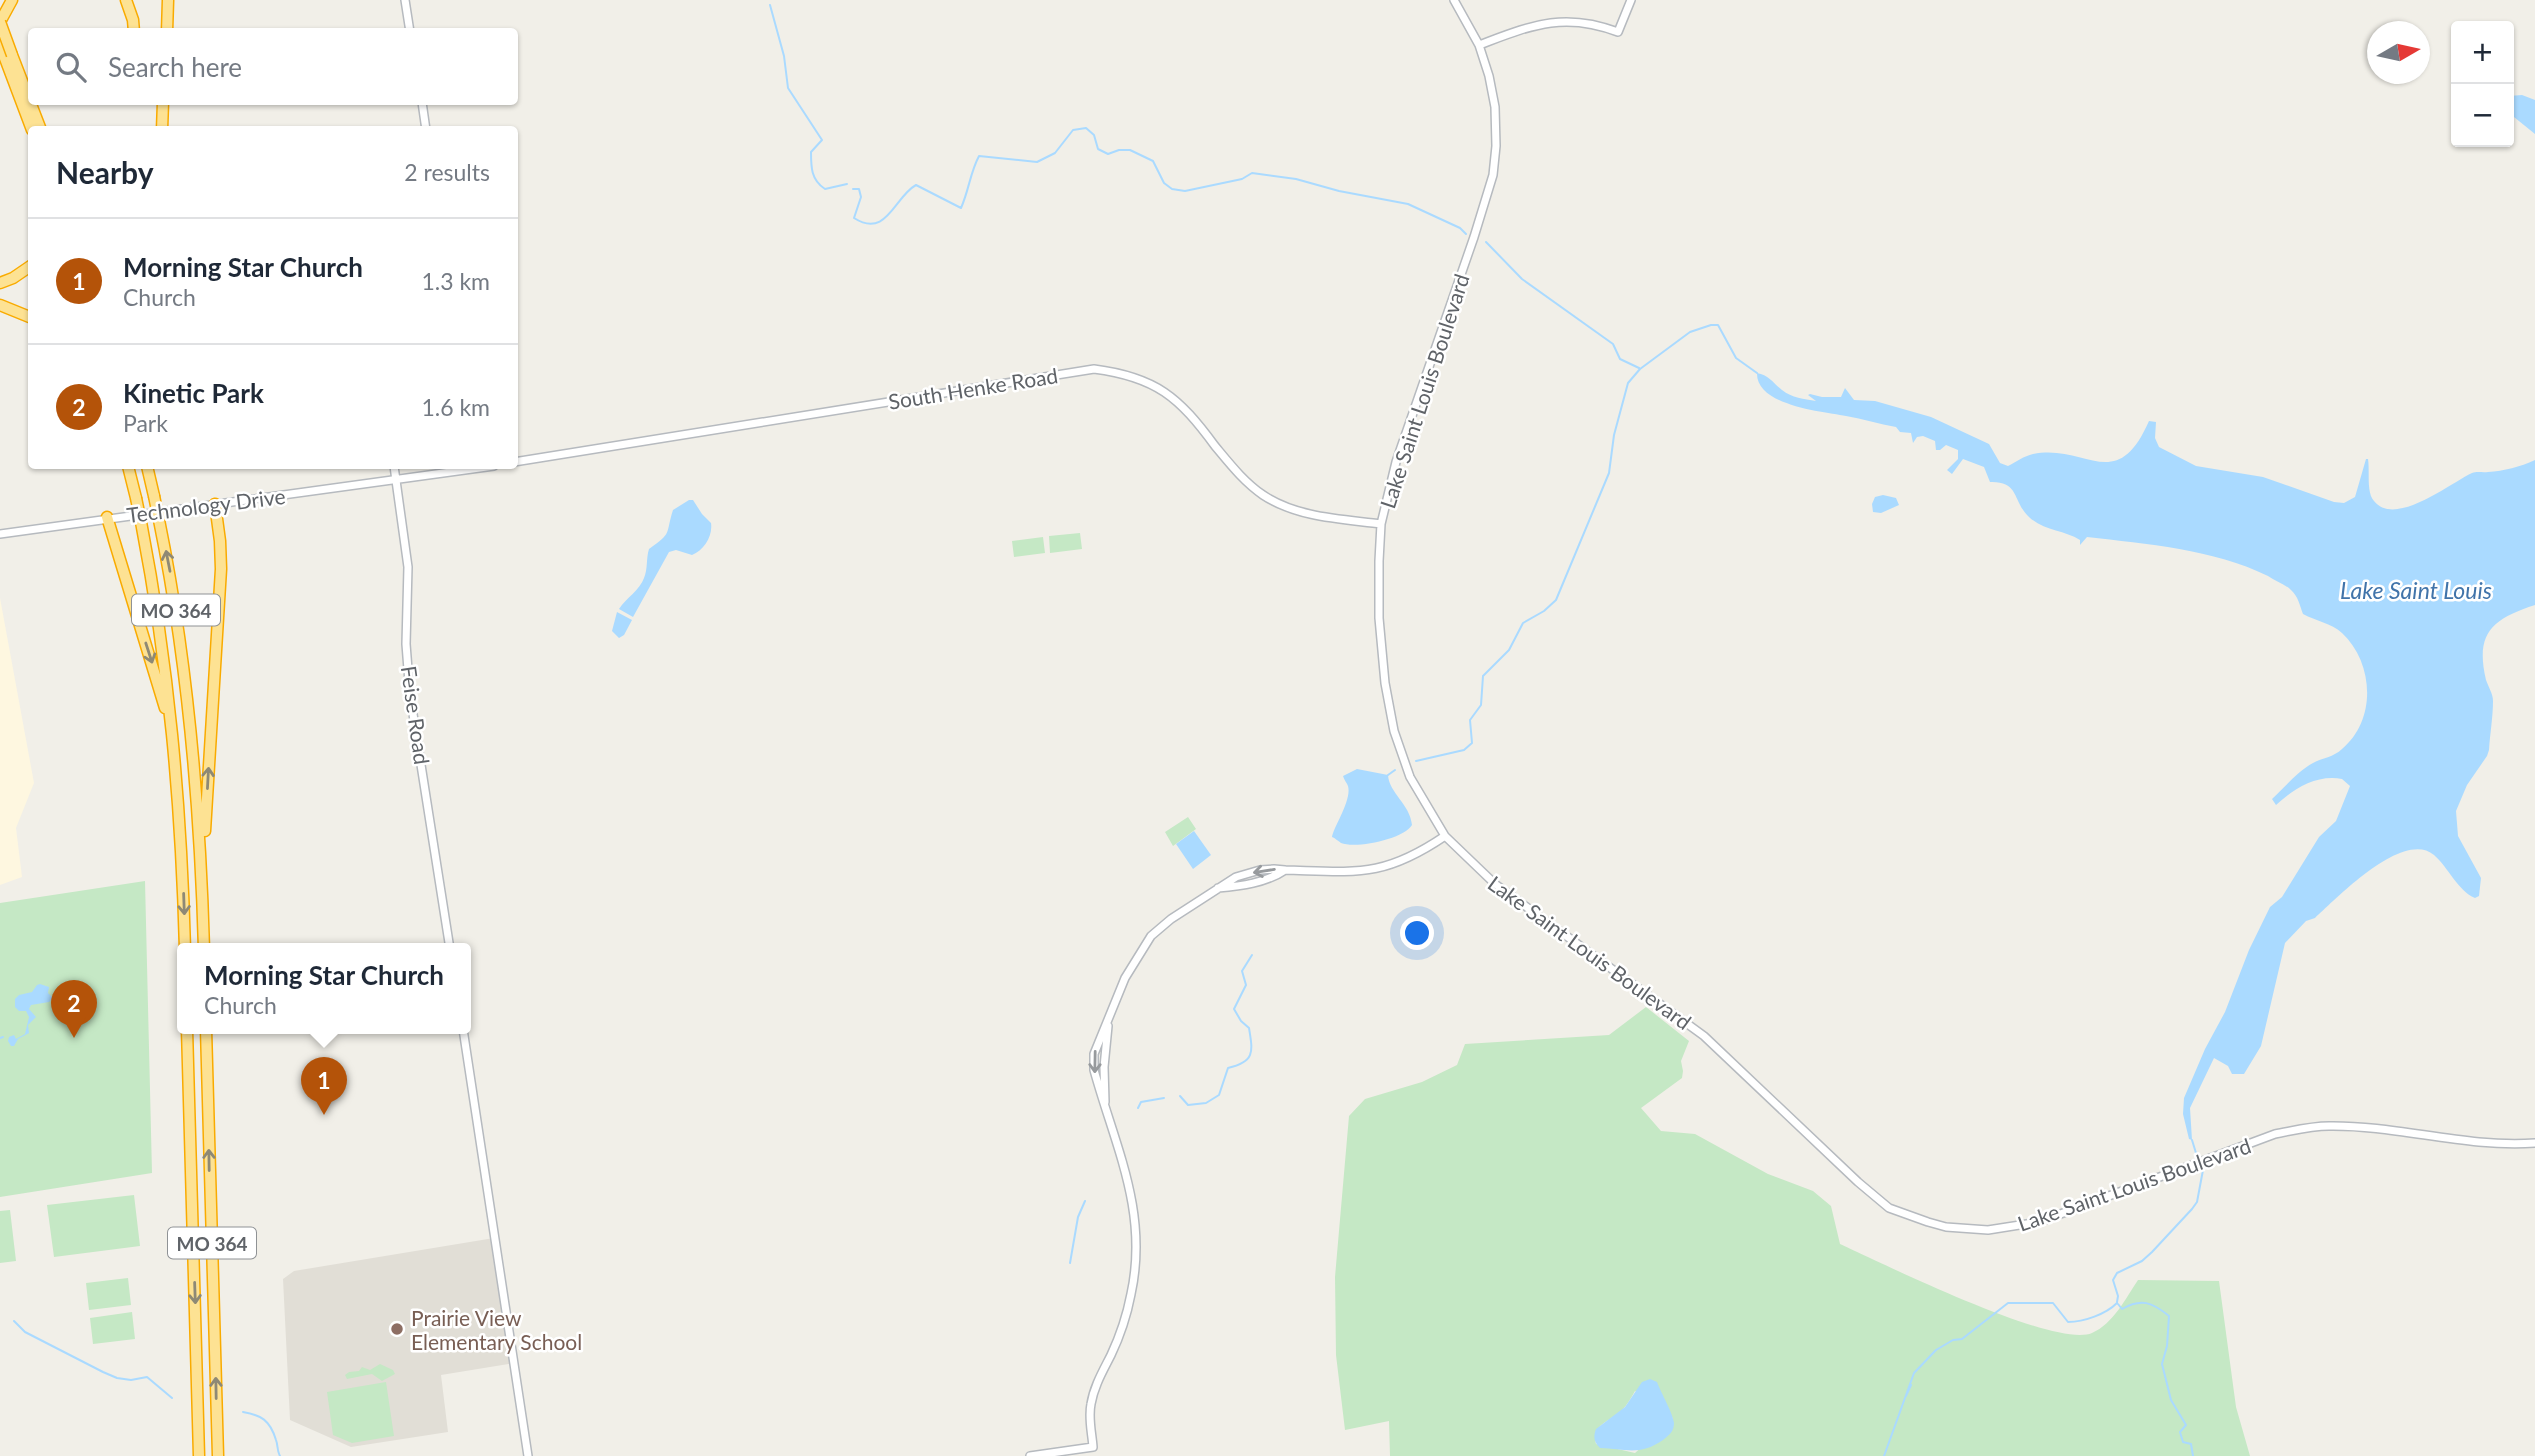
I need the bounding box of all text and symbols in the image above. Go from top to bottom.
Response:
north arrow [2367,21,2430,84]
map controls [2451,21,2514,147]
button: + [2451,21,2514,84]
search box [28,28,518,105]
icon: search [52,48,90,86]
text: Search here [108,51,242,83]
button: − [2451,84,2514,147]
text: Nearby [56,154,154,190]
text: 2 results [404,158,490,186]
text: Morning Star Church [123,251,363,283]
text: 1 [72,267,86,295]
text: 1.3 km [421,267,490,295]
street label: Lake Saint Louis Boulevard [1374,271,1474,511]
text: Church [123,283,196,311]
street label: South Henke Road [886,362,1060,414]
text: Kinetic Park [123,377,264,409]
text: 2 [72,393,86,421]
text: 1.6 km [421,393,490,421]
text: Park [123,409,168,437]
street label: Technology Drive [125,483,287,527]
one-way arrow [160,550,174,573]
water label: Lake Saint Louis [2340,576,2492,604]
road number: MO 364 [132,594,220,625]
one-way arrow [144,641,157,663]
street label: Feise Road [397,664,435,766]
one-way arrow [202,767,215,790]
one-way arrow [1253,865,1276,878]
street label: Lake Saint Louis Boulevard [1484,870,1696,1034]
one-way arrow [177,892,190,915]
your location [1400,916,1434,950]
popup [177,943,471,1034]
text: Morning Star Church [204,959,444,991]
pin: 2 [51,980,97,1038]
text: Church [204,991,277,1019]
one-way arrow [1089,1050,1102,1073]
pin: 1 [301,1057,347,1115]
street label: Lake Saint Louis Boulevard [2014,1132,2254,1236]
one-way arrow [203,1149,216,1172]
road number: MO 364 [168,1228,256,1259]
one-way arrow [188,1282,201,1305]
place label: Prairie View Elementary School [411,1305,582,1354]
marker: Prairie View Elementary School [389,1321,405,1337]
one-way arrow [209,1377,223,1400]

